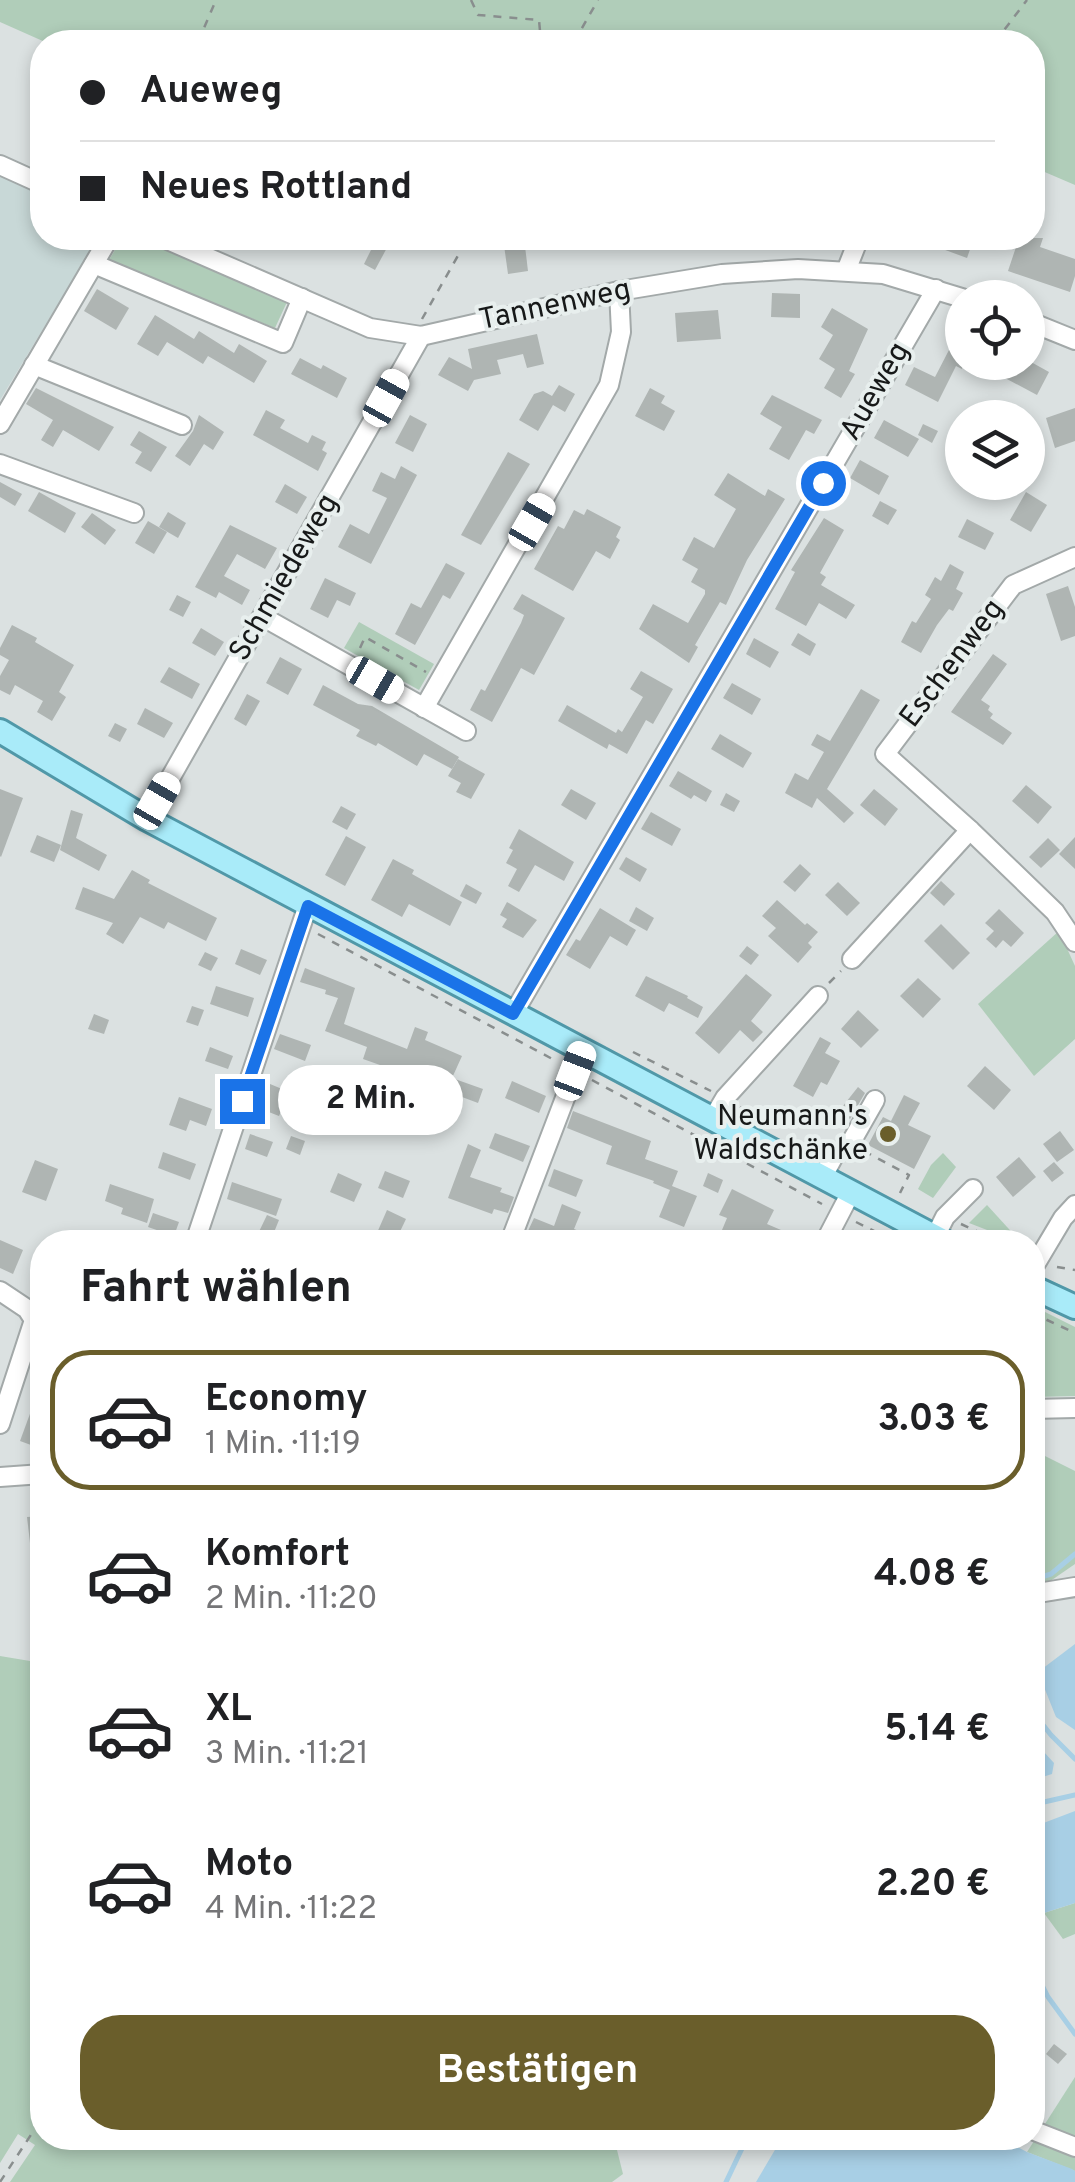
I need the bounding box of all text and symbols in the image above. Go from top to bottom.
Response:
text: Aueweg [140,68,282,117]
text: Neues Rottland [140,164,412,213]
street label: Tannenweg [476,272,634,340]
map controls [945,280,1045,500]
button: locate [945,280,1045,380]
street label: Aueweg [833,336,919,448]
car [358,364,414,432]
button: layers [945,400,1045,500]
route start [801,461,846,506]
street label: Schmiedeweg [222,488,348,668]
car [504,489,560,555]
street label: Eschenweg [893,592,1013,736]
car [342,652,408,708]
car [129,768,185,834]
car [550,1038,600,1104]
callout: 2 Min. [277,1066,462,1136]
route end [220,1079,265,1124]
text: 2 Min. [326,1080,415,1120]
place label: Neumann's Waldschänke [694,1099,868,1170]
marker: Neumann's Waldschänke [877,1123,899,1145]
text: Fahrt wählen [80,1261,352,1318]
icon: car [85,1375,175,1465]
text: Economy [205,1376,367,1425]
text: 3.03 € [877,1396,990,1445]
text: 1 Min. · 11:19 [205,1425,361,1465]
icon: car [85,1530,175,1620]
text: Komfort [205,1531,350,1580]
text: 4.08 € [874,1551,990,1600]
text: 2 Min. · 11:20 [205,1580,378,1620]
icon: car [85,1685,175,1775]
text: XL [205,1686,252,1735]
text: 5.14 € [884,1706,990,1755]
text: 3 Min. · 11:21 [205,1735,369,1775]
icon: car [85,1840,175,1930]
text: Moto [205,1841,293,1890]
text: 2.20 € [876,1861,990,1910]
text: 4 Min. · 11:22 [205,1890,377,1930]
button: Bestätigen [80,2015,995,2130]

